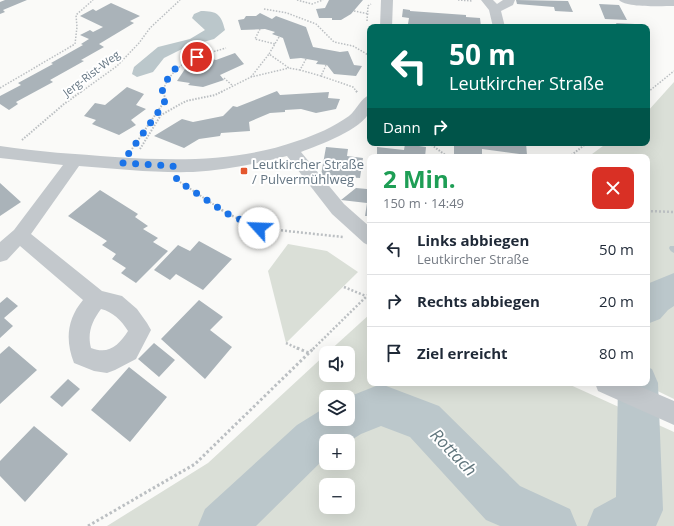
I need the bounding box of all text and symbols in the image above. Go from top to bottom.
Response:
text: 50 m [449,35,516,73]
pin [180,40,214,74]
icon: left [383,40,435,92]
icon: arrive [186,46,208,68]
street label: Jerg-Rist-Weg [59,47,123,100]
text: Leutkircher Straße [449,71,604,95]
icon: right [429,116,451,138]
text: Dann [383,117,421,137]
place label: Leutkircher Straße / Pulvermühlweg [252,155,364,188]
text: 2 Min. [383,162,456,195]
marker: Leutkircher Straße / Pulvermühlweg [239,166,249,176]
button: close [592,167,634,209]
text: 150 m · 14:49 [383,194,464,212]
position arrow [238,207,280,249]
text: Links abbiegen [417,230,529,250]
icon: left [383,238,405,260]
text: 50 m [599,239,634,259]
text: Leutkircher Straße [417,250,529,268]
icon: right [383,290,405,312]
text: Rechts abbiegen [417,291,540,311]
text: 20 m [599,291,634,311]
icon: arrive [383,342,405,364]
text: Ziel erreicht [417,343,508,363]
text: 80 m [599,343,634,363]
map controls [319,346,355,514]
button: sound [319,346,355,382]
button: layers [319,390,355,426]
water label: Rottach [426,423,482,481]
button: + [319,434,355,470]
button: − [319,478,355,514]

